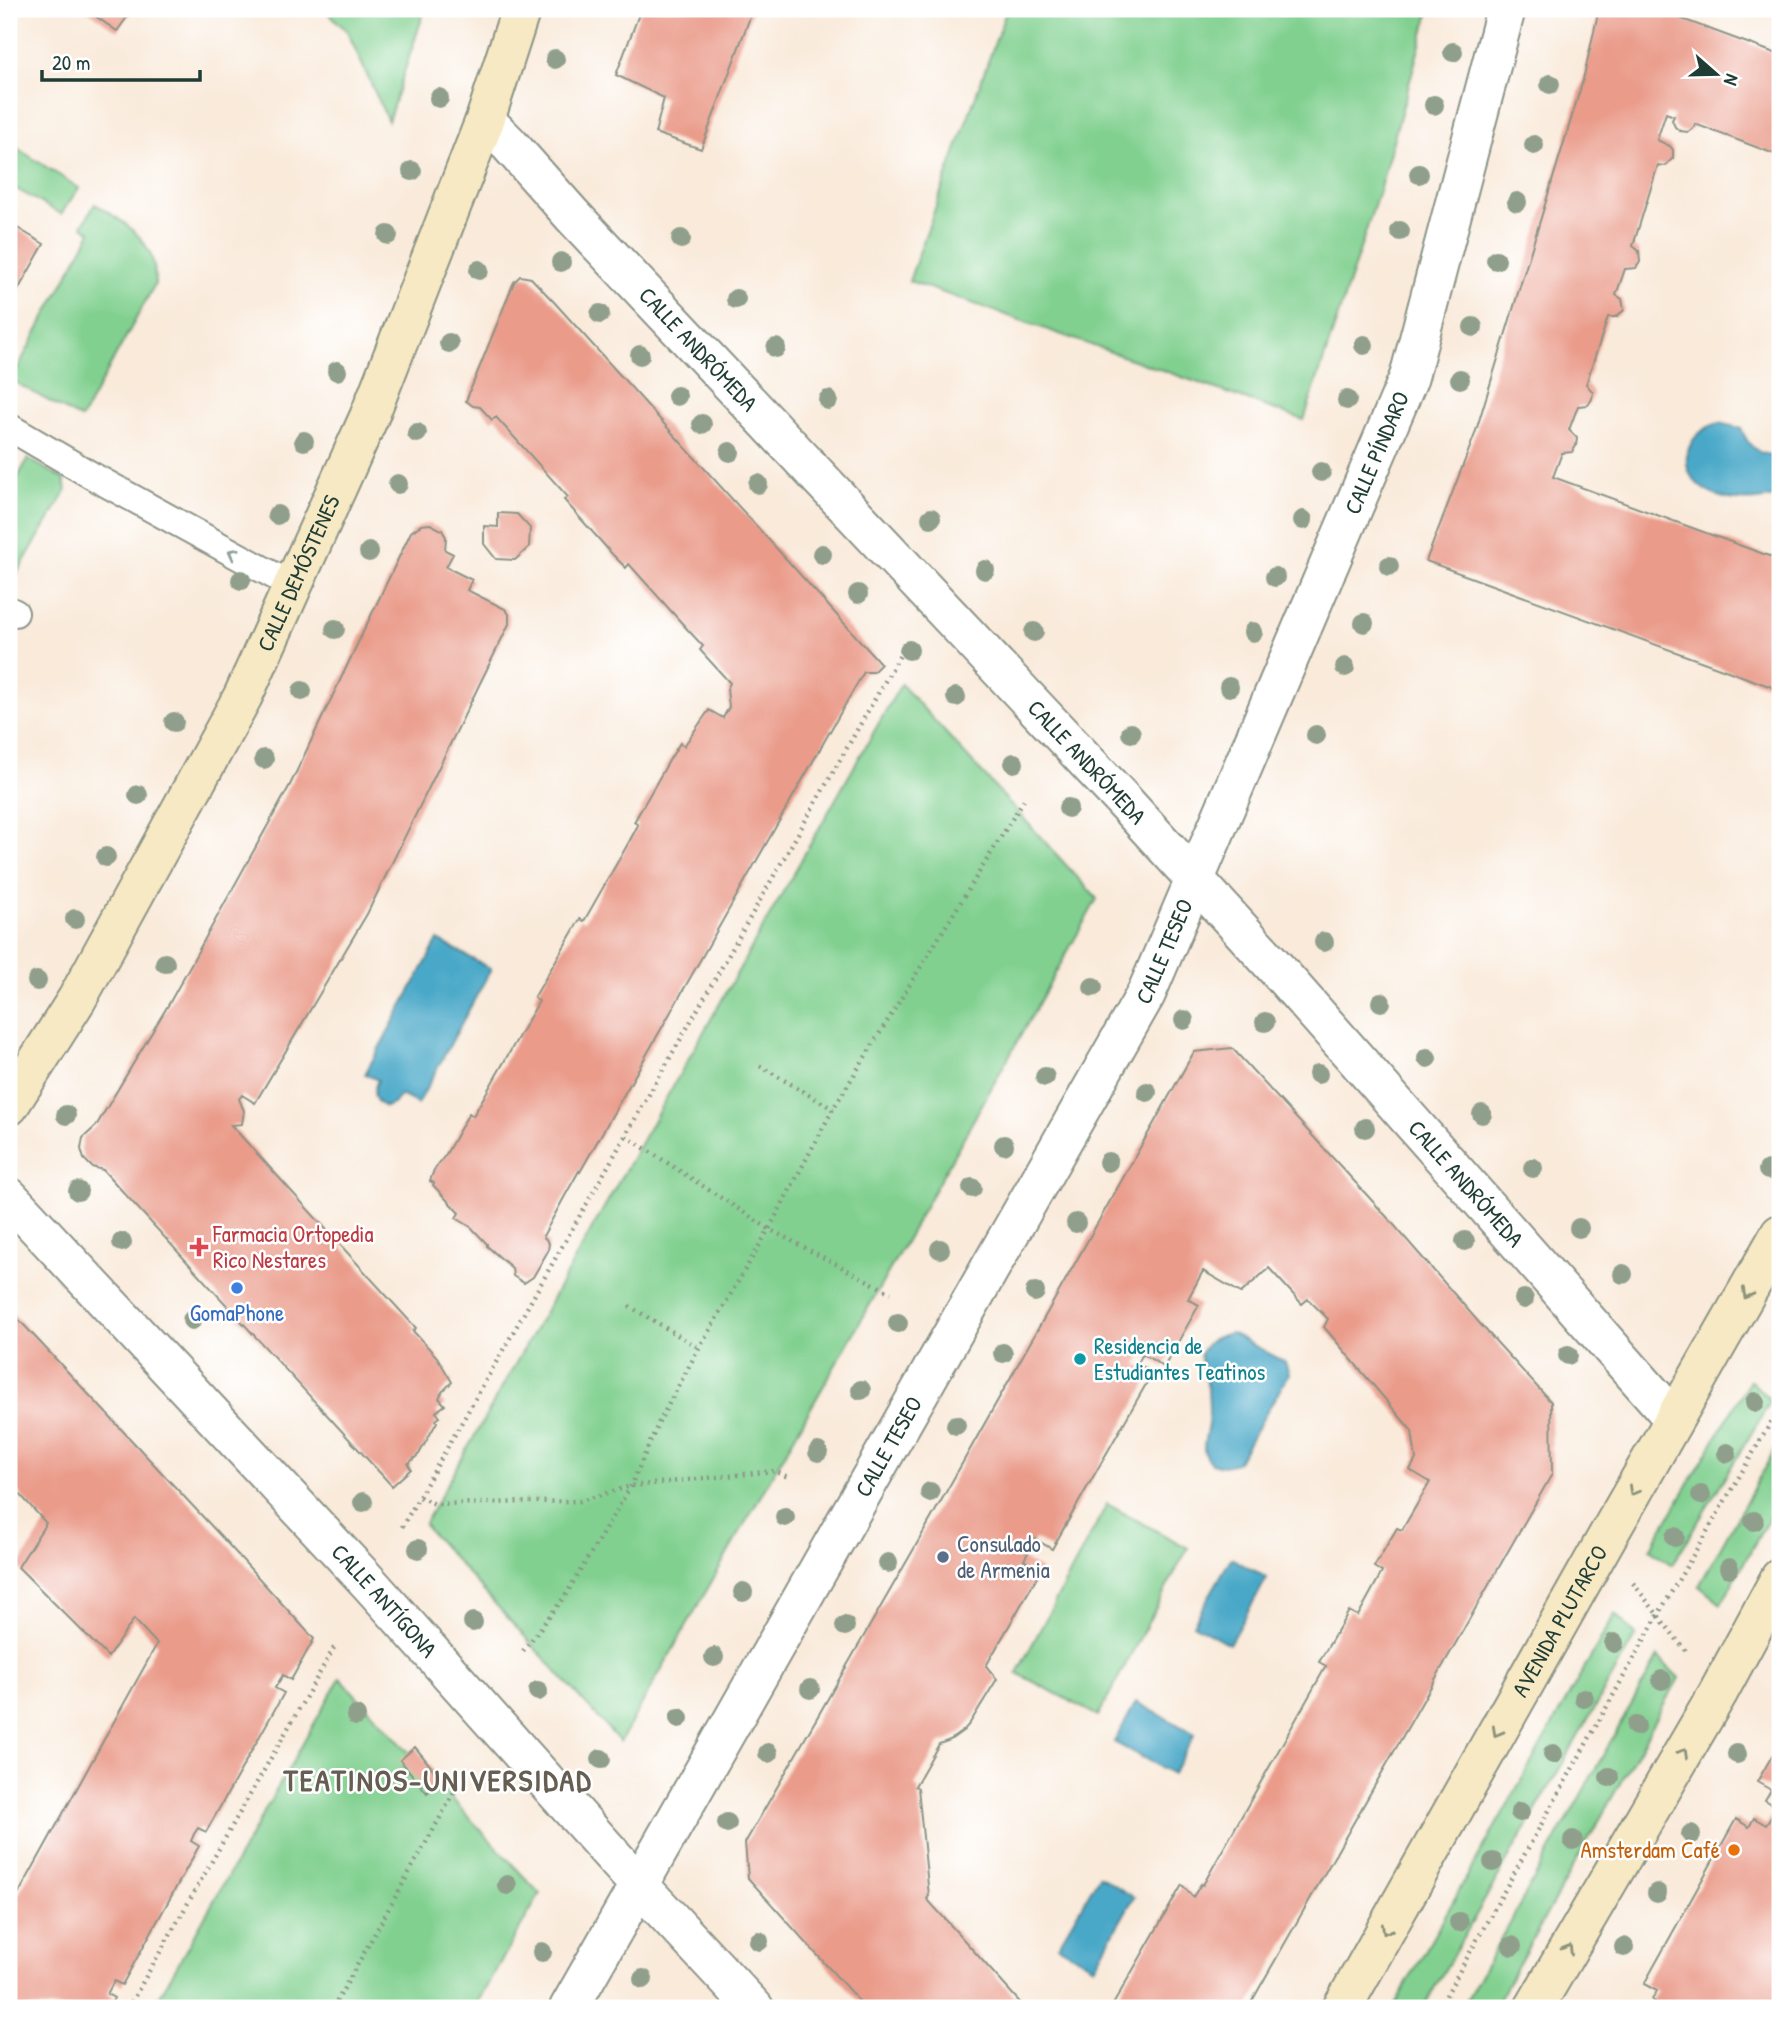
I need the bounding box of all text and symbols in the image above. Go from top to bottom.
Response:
scale bar [42,38,200,82]
north arrow [1680,38,1750,108]
text: 20 m [52,48,90,77]
text: N [1718,71,1746,89]
street label: CALLE ANDRÓMEDA [632,280,765,418]
street label: CALLE PÍNDARO [1336,386,1416,519]
street label: CALLE DEMÓSTENES [249,489,347,656]
one-way arrow [228,548,241,561]
street label: CALLE ANDRÓMEDA [1021,693,1153,831]
street label: CALLE TESEO [1128,894,1200,1009]
street label: CALLE ANDRÓMEDA [1402,1113,1531,1253]
place label: Farmacia Ortopedia Rico Nestares [212,1218,374,1275]
marker: Farmacia Ortopedia Rico Nestares [191,1239,207,1255]
marker: GomaPhone [229,1280,245,1296]
one-way arrow [1742,1286,1755,1299]
place label: GomaPhone [190,1297,284,1328]
place label: Residencia de Estudiantes Teatinos [1094,1330,1266,1387]
marker: Residencia de Estudiantes Teatinos [1072,1351,1088,1367]
street label: CALLE TESEO [847,1390,929,1502]
one-way arrow [1628,1483,1641,1496]
place label: Consulado de Armenia [957,1528,1050,1585]
street label: CALLE ANTÍGONA [325,1537,444,1664]
street label: AVENIDA PLUTARCO [1504,1539,1614,1702]
marker: Consulado de Armenia [935,1549,951,1565]
one-way arrow [1492,1724,1505,1737]
one-way arrow [1675,1748,1688,1761]
district label: TEATINOS-UNIVERSIDAD [283,1760,592,1800]
place label: Amsterdam Café [1580,1834,1720,1865]
marker: Amsterdam Café [1726,1842,1742,1858]
one-way arrow [1381,1923,1394,1935]
one-way arrow [1560,1944,1573,1957]

